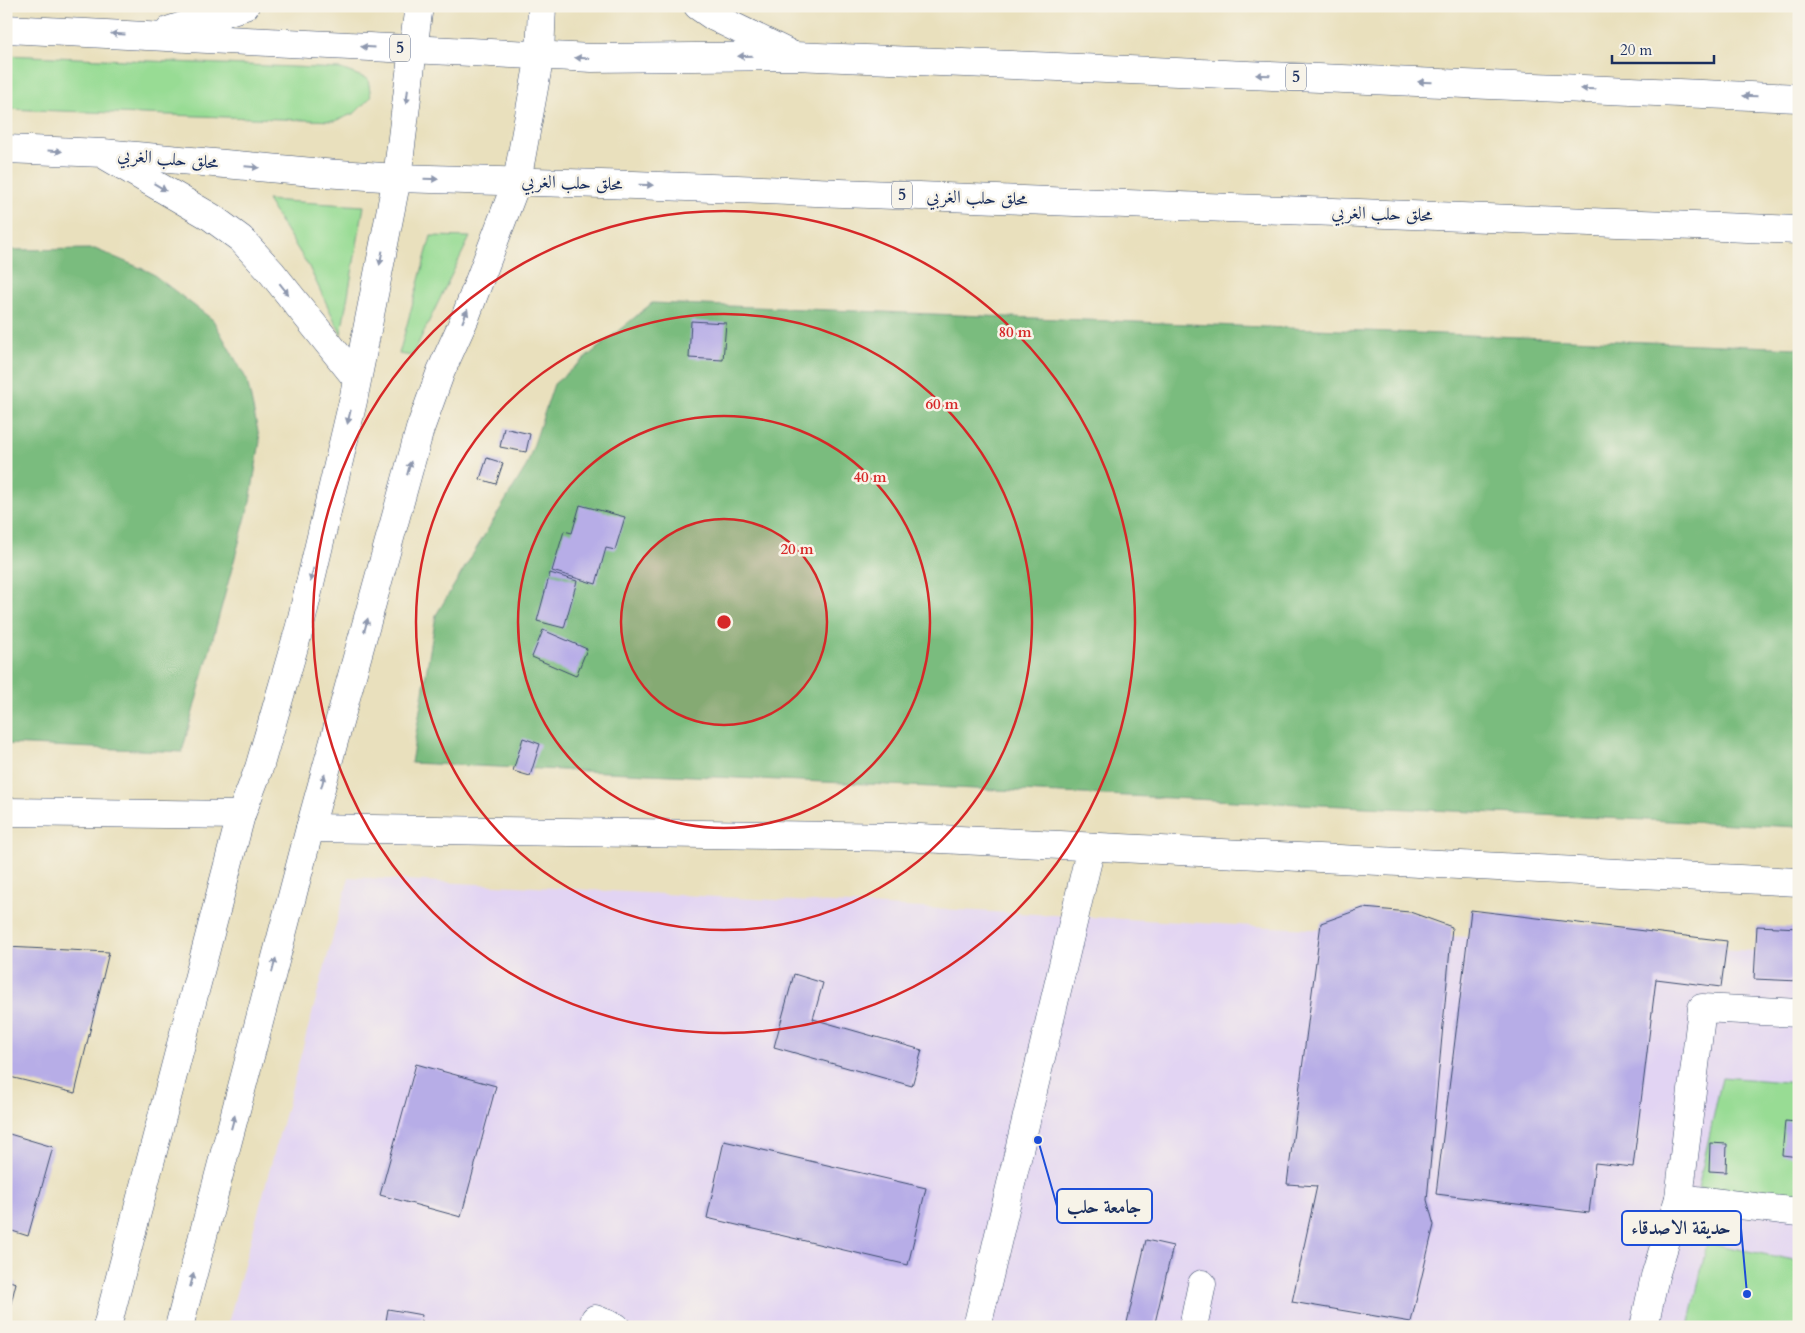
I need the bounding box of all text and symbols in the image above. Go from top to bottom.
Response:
one-way arrow [110,30,126,38]
scale bar [1612,32,1715,64]
road number: 5 [390,34,410,62]
text: 20 m [1620,40,1652,60]
one-way arrow [359,42,375,50]
one-way arrow [737,52,753,60]
one-way arrow [574,53,590,61]
road number: 5 [1286,64,1306,90]
one-way arrow [1255,71,1271,79]
one-way arrow [1417,78,1433,86]
one-way arrow [1579,85,1595,93]
one-way arrow [403,90,411,106]
one-way arrow [1742,91,1758,99]
street label: محلق حلب الغربي [116,142,220,178]
one-way arrow [47,148,63,156]
one-way arrow [244,163,260,171]
street label: محلق حلب الغربي [521,169,623,199]
one-way arrow [424,175,440,183]
one-way arrow [639,182,655,190]
road number: 5 [892,182,912,208]
one-way arrow [153,183,166,192]
street label: محلق حلب الغربي [926,184,1028,214]
street label: محلق حلب الغربي [1331,200,1433,230]
one-way arrow [377,250,385,265]
one-way arrow [279,282,290,295]
one-way arrow [462,309,470,323]
text: 80 m [998,322,1032,342]
text: 60 m [925,394,959,414]
one-way arrow [345,409,353,424]
one-way arrow [405,460,413,475]
text: 40 m [853,467,887,487]
text: 20 m [780,539,814,559]
one-way arrow [308,568,316,583]
centre of rings [715,613,733,631]
one-way arrow [362,617,370,632]
one-way arrow [320,774,328,789]
one-way arrow [271,958,279,973]
one-way arrow [229,1115,237,1130]
callout: جامعة حلب [1057,1189,1152,1223]
text: جامعة حلب [1067,1194,1141,1220]
callout: حديقة الاصدقاء [1622,1211,1741,1245]
text: حديقة الاصدقاء [1631,1215,1731,1241]
one-way arrow [188,1272,196,1287]

